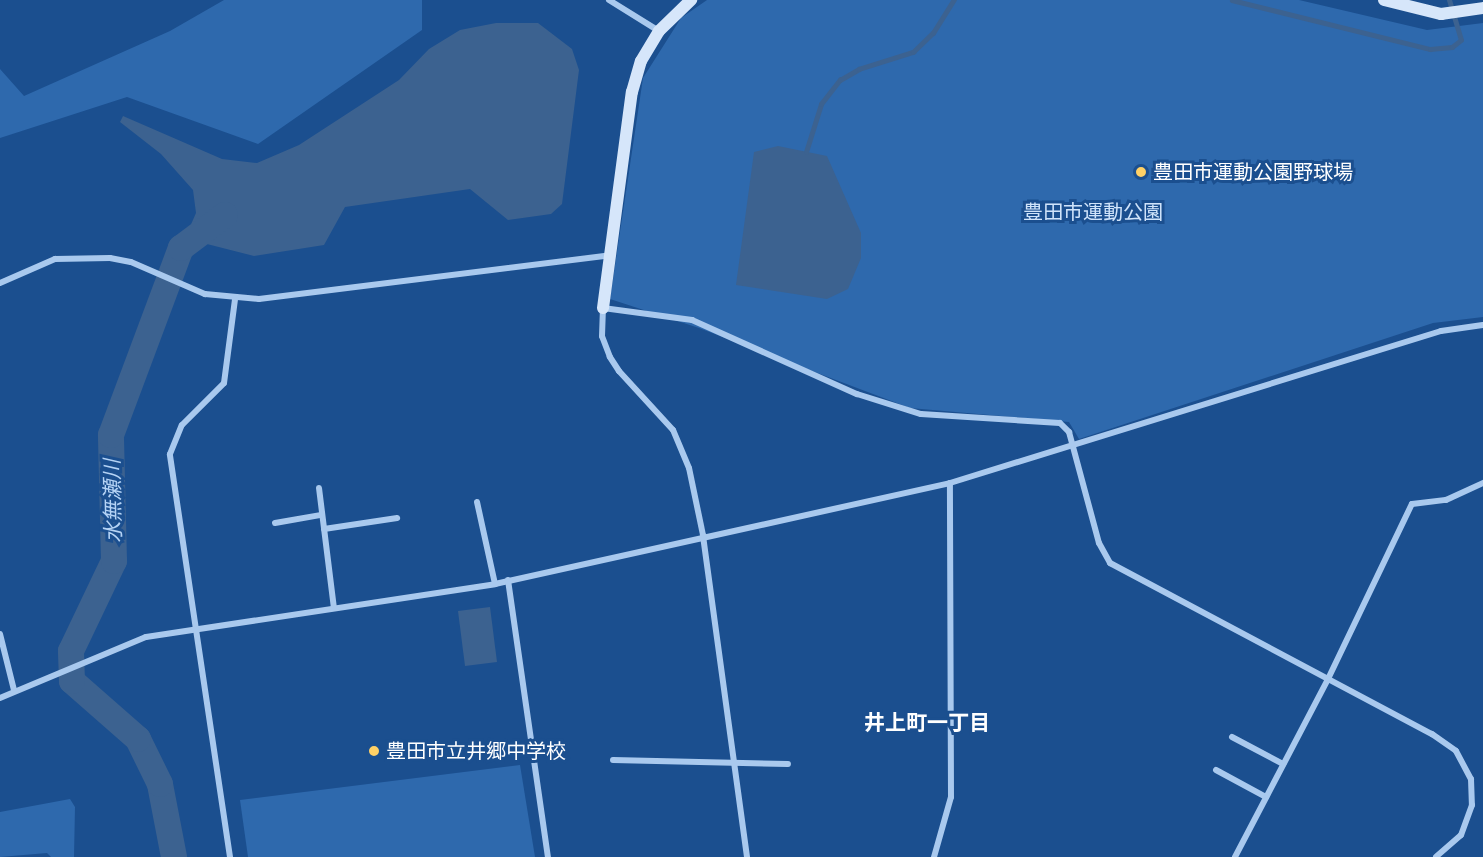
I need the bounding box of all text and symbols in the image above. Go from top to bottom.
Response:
place label: 豊田市運動公園野球場 [1153,160,1353,184]
marker: 豊田市運動公園野球場 [1134,165,1148,179]
park label: 豊田市運動公園 [1023,200,1163,224]
water label: 水無瀬川 [100,459,126,543]
district label: 井上町一丁目 [864,710,990,736]
place label: 豊田市立井郷中学校 [386,739,566,763]
marker: 豊田市立井郷中学校 [367,744,381,758]

